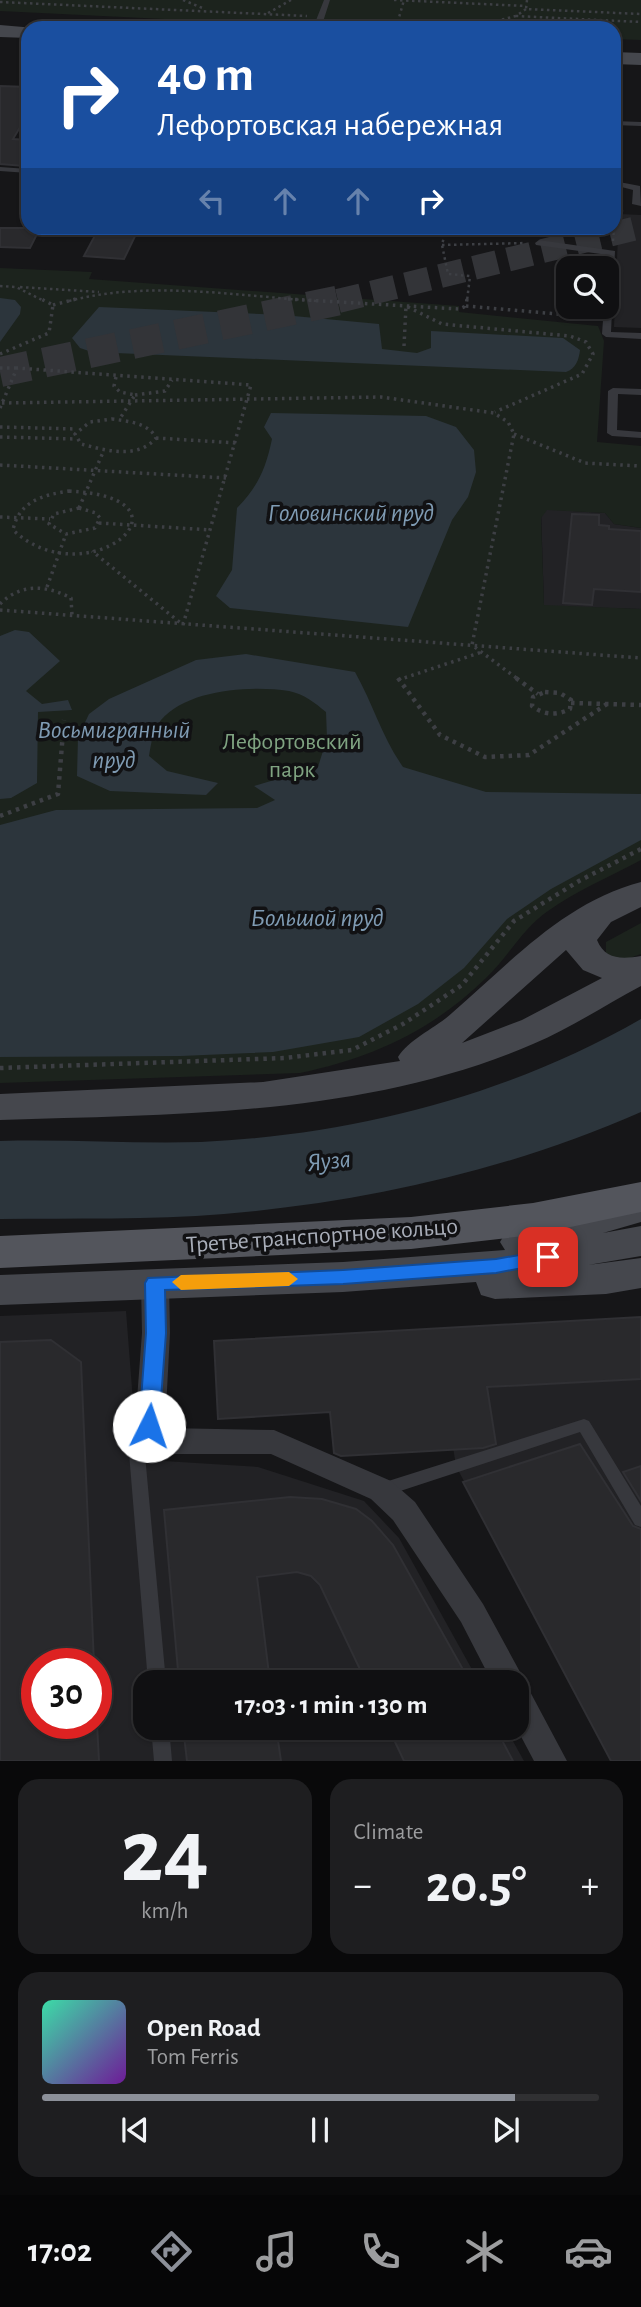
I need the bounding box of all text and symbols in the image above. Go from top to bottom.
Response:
icon: right [42,49,133,140]
text: 40 m [157,51,254,100]
text: Лефортовская набережная [157,109,503,141]
icon: left [193,182,231,220]
icon: ahead [266,182,304,220]
icon: ahead [339,182,377,220]
icon: right [412,182,450,220]
map controls [556,256,619,319]
button: search [556,256,619,319]
water label: Головинский пруд [268,500,434,526]
water label: Восьмигранный пруд [38,717,190,773]
park label: Лефортовский парк [222,730,362,782]
water label: Большой пруд [250,905,384,931]
water label: Яуза [306,1146,352,1176]
street label: Третье транспортное кольцо [185,1215,459,1257]
pin [518,1227,578,1287]
icon: arrive [529,1238,567,1276]
position arrow [112,1389,186,1463]
speed limit sign: 30 [21,1648,112,1739]
text: 17:03 · 1 min · 130 m [235,1692,427,1718]
text: 24 [120,1807,209,1898]
text: Climate [354,1821,423,1844]
text: 20.5° [426,1859,527,1911]
text: − [354,1867,372,1905]
text: + [581,1867,599,1905]
text: km/h [141,1900,188,1923]
text: Open Road [147,2015,261,2041]
text: Tom Ferris [147,2046,239,2069]
icon: previous [116,2111,154,2149]
icon: pause [301,2111,339,2149]
icon: next [487,2111,525,2149]
icon: directions [147,2227,196,2276]
icon: music [252,2227,301,2276]
icon: phone [356,2227,405,2276]
icon: climate [460,2227,509,2276]
icon: car [564,2227,613,2276]
text: 17:02 [28,2235,92,2267]

